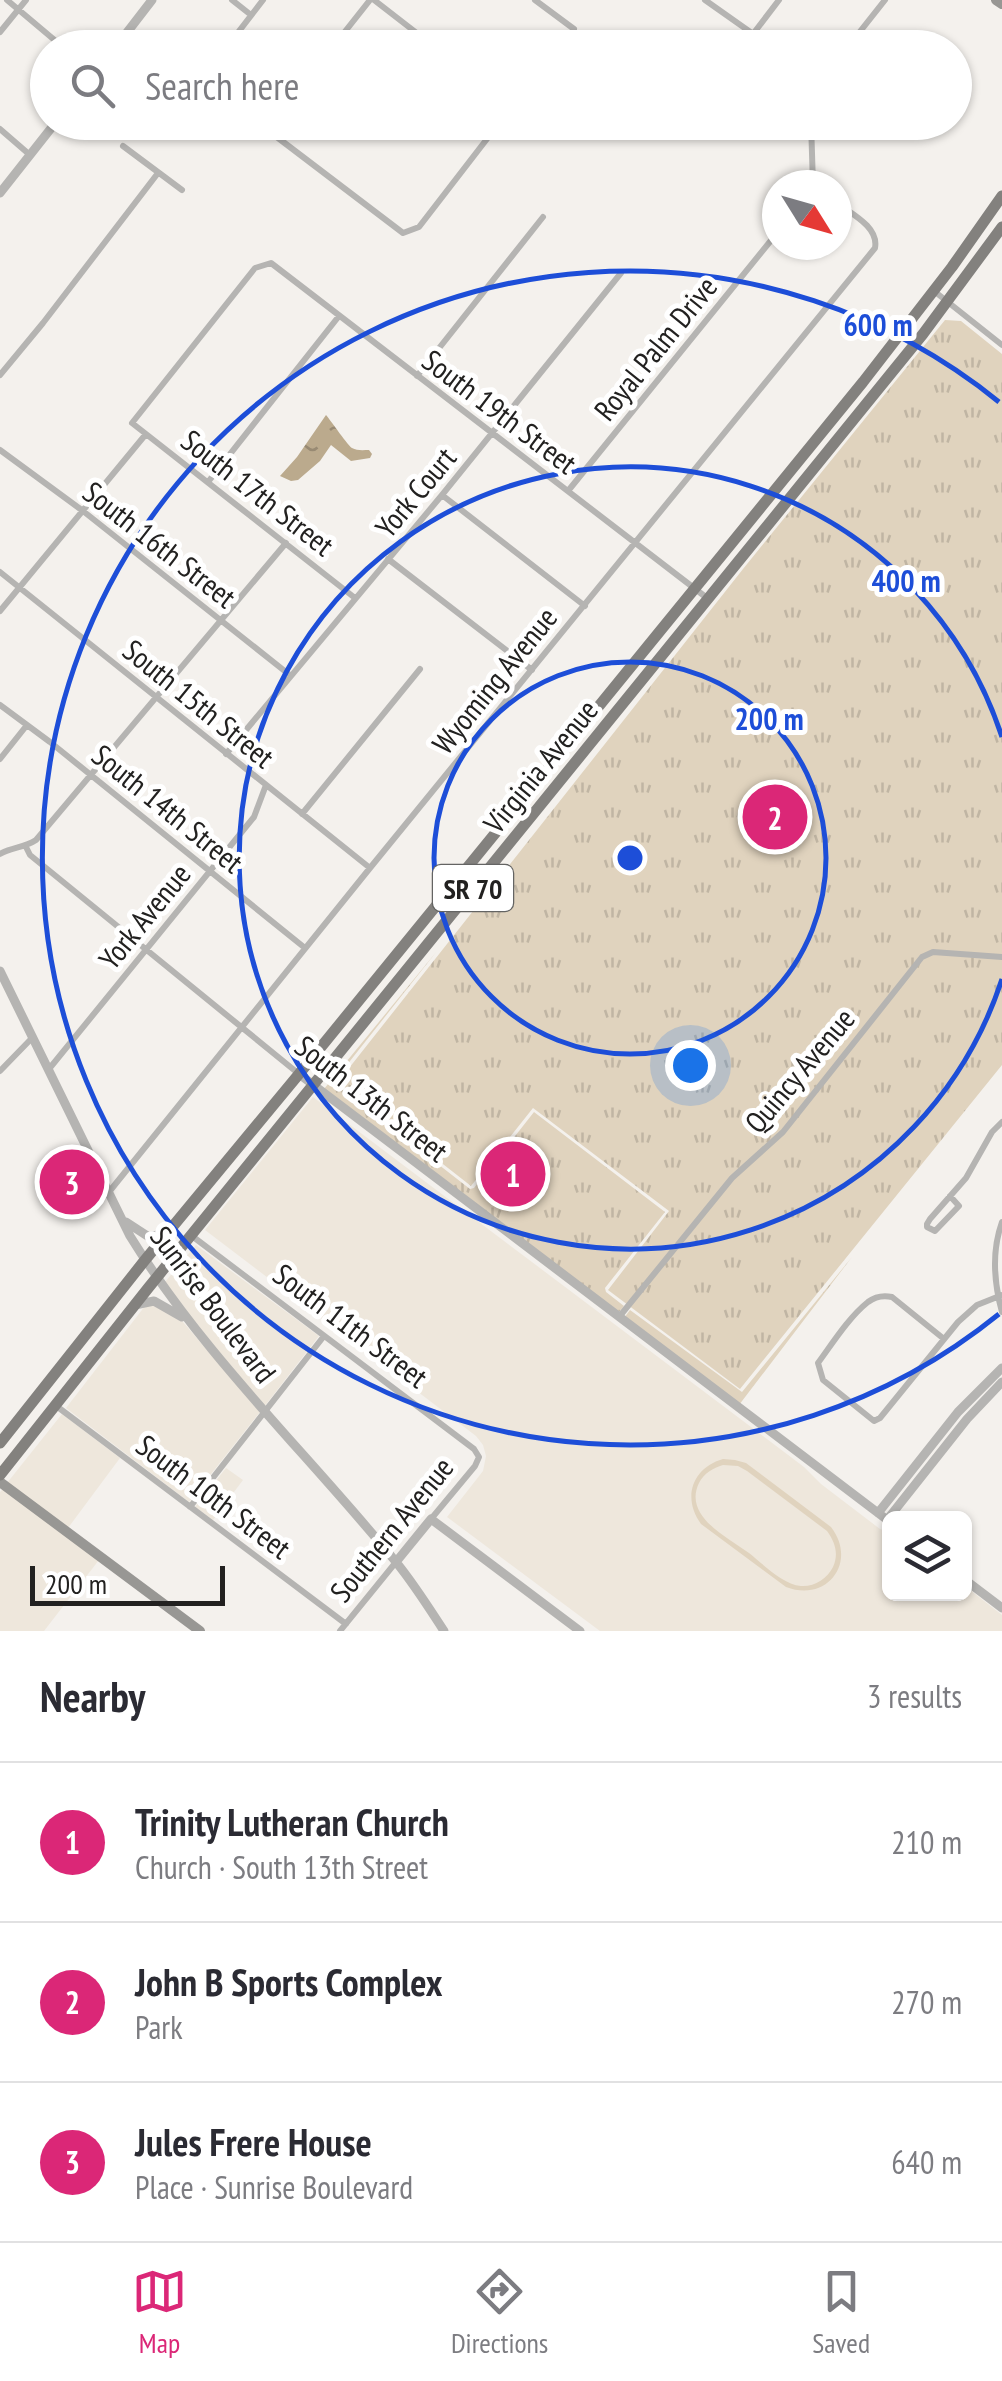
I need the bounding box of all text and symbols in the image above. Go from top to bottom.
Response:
search box [30,30,972,140]
icon: search [65,58,120,113]
text: Search here [145,61,299,110]
north arrow [762,170,852,260]
street label: Royal Palm Drive [585,268,725,428]
text: 600 m [843,305,913,344]
street label: South 19th Street [415,340,586,482]
street label: South 17th Street [174,420,343,564]
street label: York Court [366,438,464,545]
street label: South 16th Street [76,472,245,616]
text: 400 m [871,561,941,600]
street label: Wyoming Avenue [423,599,565,761]
street label: South 15th Street [115,630,283,776]
street label: Virginia Avenue [473,691,606,842]
text: 200 m [734,699,804,738]
street label: South 14th Street [84,735,252,881]
pin: 2 [742,780,808,854]
centre of rings [612,840,648,876]
street label: York Avenue [90,855,198,977]
road number: SR 70 [433,865,513,911]
street label: Quincy Avenue [735,999,863,1141]
street label: South 13th Street [288,1026,457,1170]
your location [665,1040,716,1091]
pin: 1 [480,1136,546,1212]
pin: 3 [40,1144,104,1220]
street label: Sunrise Boulevard [142,1218,286,1390]
street label: South 11th Street [266,1254,437,1396]
street label: South 10th Street [129,1425,300,1567]
street label: Southern Avenue [321,1449,461,1609]
map controls [882,1511,972,1601]
button: layers [882,1511,972,1601]
scale bar [30,1561,225,1606]
text: 200 m [45,1565,107,1602]
text: Nearby [40,1669,145,1724]
text: 3 results [867,1675,962,1717]
text: Trinity Lutheran Church [135,1797,449,1846]
text: 1 [65,1821,80,1863]
text: 210 m [891,1821,962,1863]
text: Church · South 13th Street [135,1846,428,1888]
text: John B Sports Complex [135,1957,443,2006]
text: 2 [65,1981,80,2023]
text: 270 m [891,1981,962,2023]
text: Park [135,2006,183,2048]
text: Jules Frere House [135,2117,372,2166]
text: 3 [65,2141,80,2183]
text: 640 m [891,2141,962,2183]
text: Place · Sunrise Boulevard [135,2166,413,2208]
tab: Map [132,2264,187,2361]
tab: Directions [451,2264,548,2361]
tab: Saved [812,2264,870,2361]

